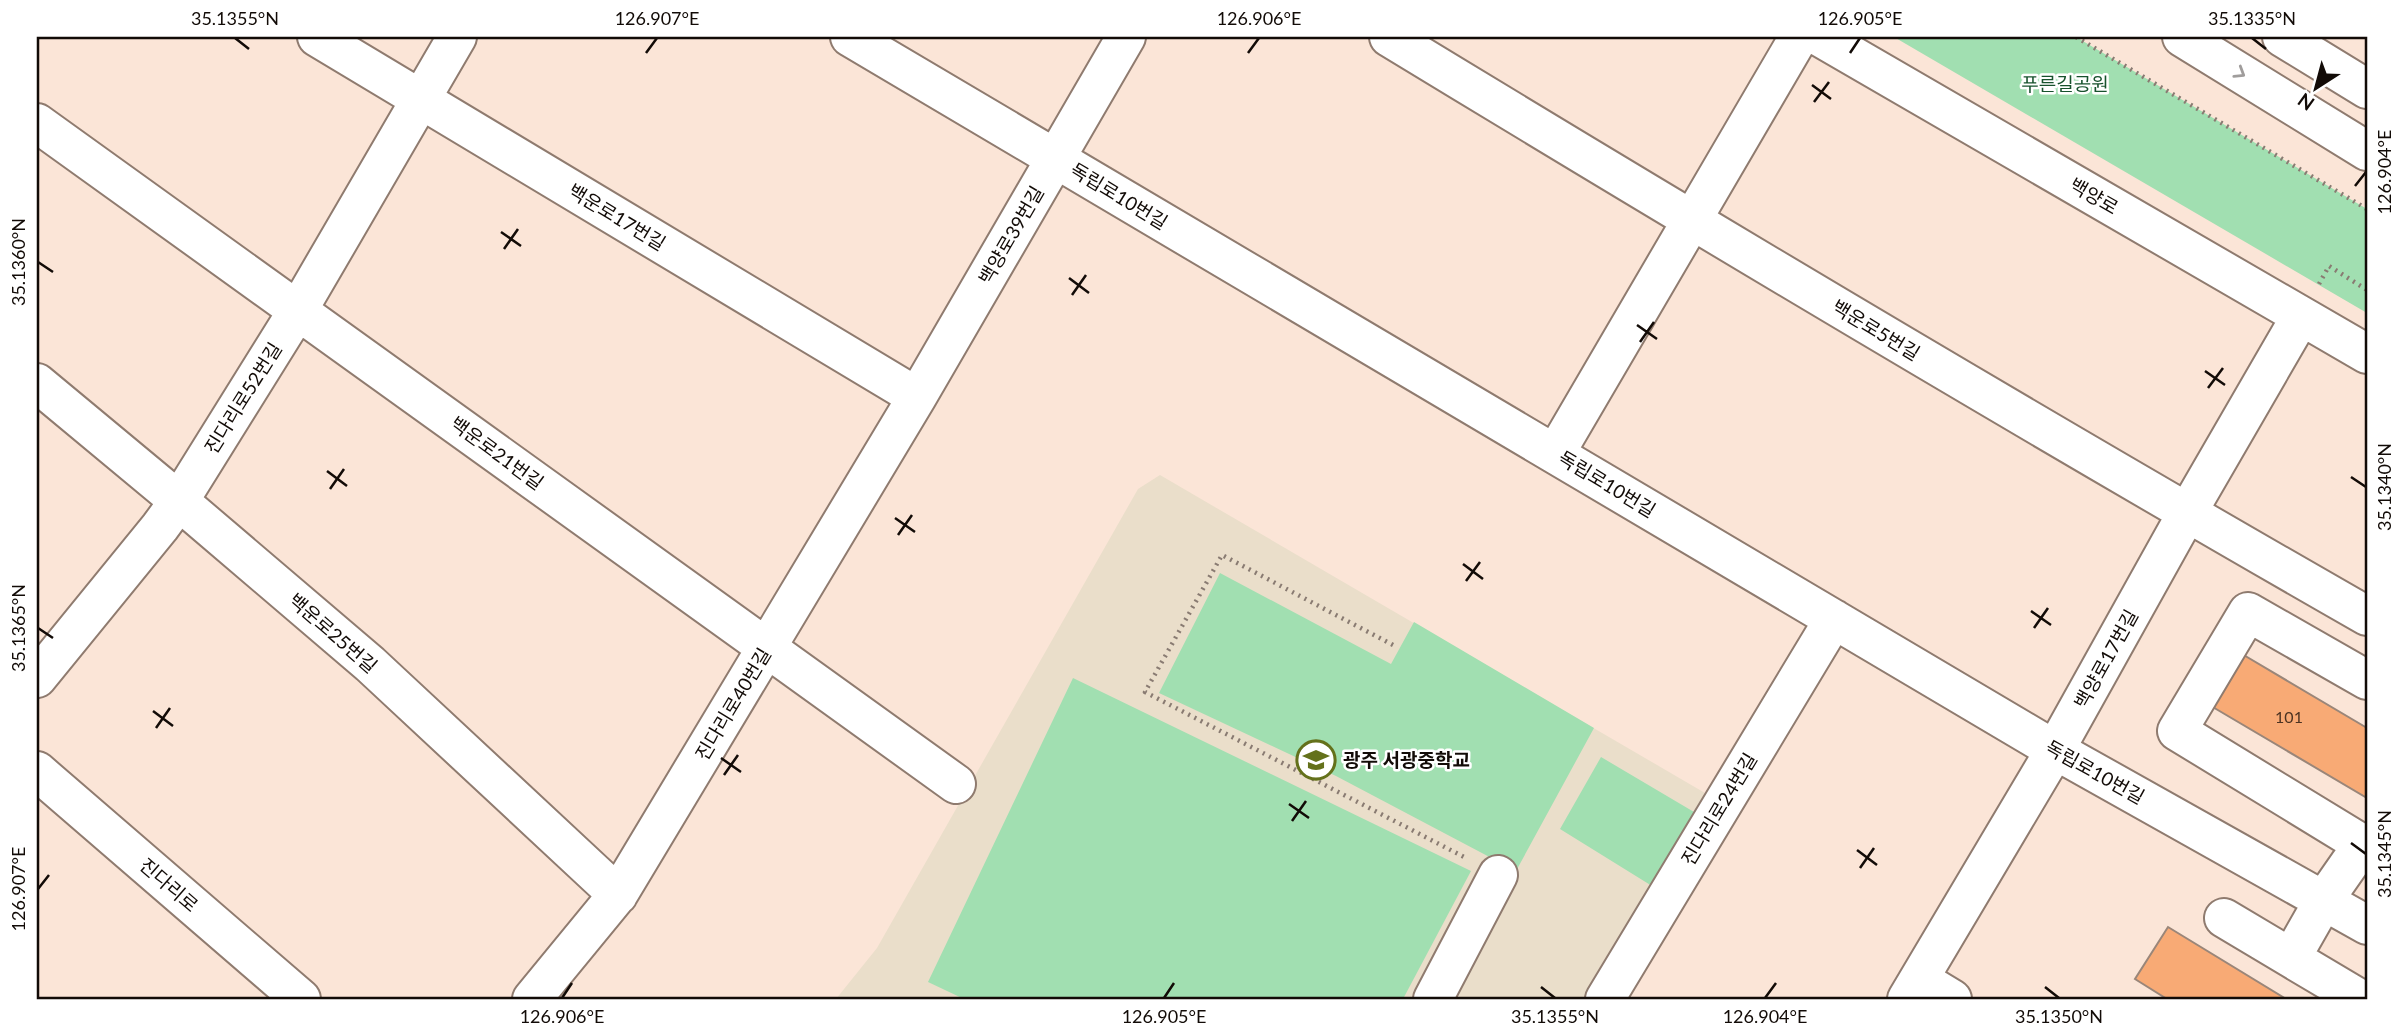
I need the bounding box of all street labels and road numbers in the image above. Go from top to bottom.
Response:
street label: 독립로10번길 [1066,158,1172,234]
street label: 백양로 [2066,172,2123,219]
street label: 백운로17번길 [564,179,670,255]
street label: 백양로39번길 [973,182,1048,288]
street label: 백운로5번길 [1828,294,1924,365]
street label: 진다리로52번길 [199,338,286,458]
street label: 백운로21번길 [446,411,548,494]
street label: 독립로10번길 [1554,446,1660,522]
street label: 백운로25번길 [284,588,382,677]
street label: 백양로17번길 [2069,605,2142,712]
street label: 진다리로40번길 [690,643,775,764]
street label: 독립로10번길 [2042,735,2149,808]
street label: 진다리로24번길 [1676,748,1761,869]
street label: 진다리로 [135,853,203,916]

